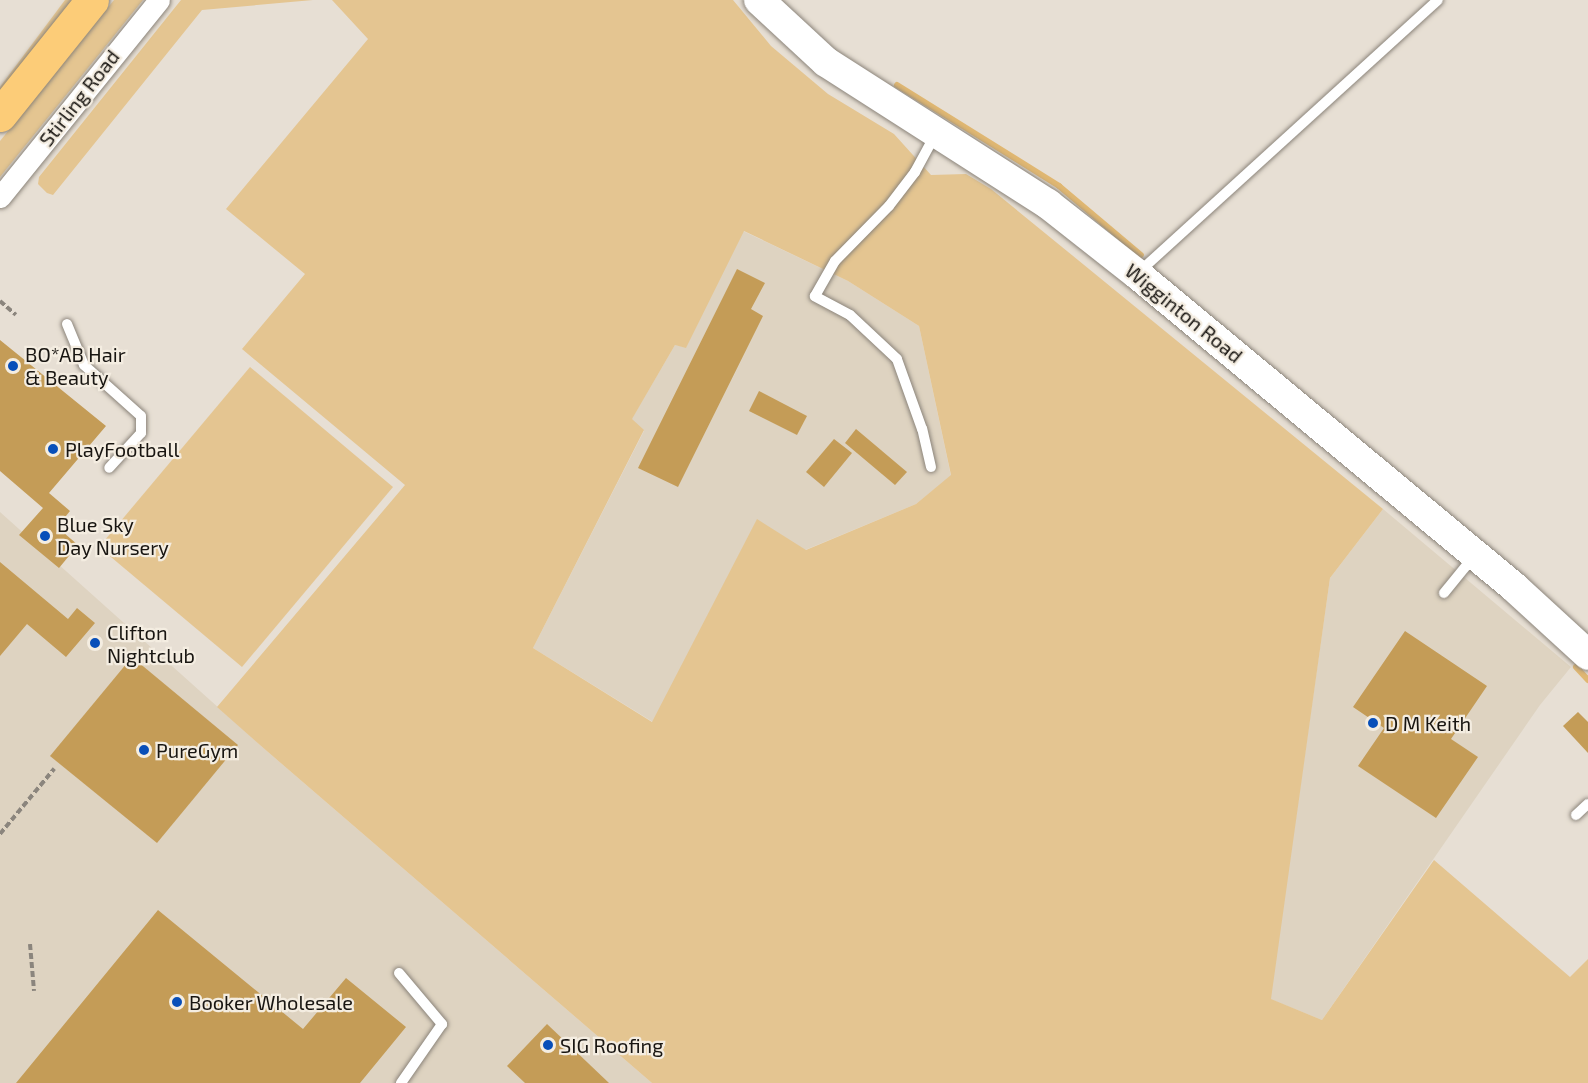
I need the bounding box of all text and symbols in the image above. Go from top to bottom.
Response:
street label: Stirling Road [34,45,124,151]
street label: Wigginton Road [1121,258,1247,368]
place label: BO*AB Hair & Beauty [25,342,126,389]
marker: BO*AB Hair & Beauty [6,359,20,373]
place label: PlayFootball [65,437,179,461]
marker: PlayFootball [46,442,60,456]
place label: Blue Sky Day Nursery [57,512,169,559]
marker: Blue Sky Day Nursery [38,529,52,543]
place label: Clifton Nightclub [107,620,195,667]
marker: Clifton Nightclub [88,636,102,650]
place label: D M Keith [1385,711,1471,735]
marker: D M Keith [1366,716,1380,730]
place label: PureGym [156,738,238,762]
marker: PureGym [137,743,151,757]
place label: Booker Wholesale [189,990,354,1014]
marker: Booker Wholesale [170,995,184,1009]
place label: SIG Roofing [560,1033,663,1057]
marker: SIG Roofing [541,1038,555,1052]

